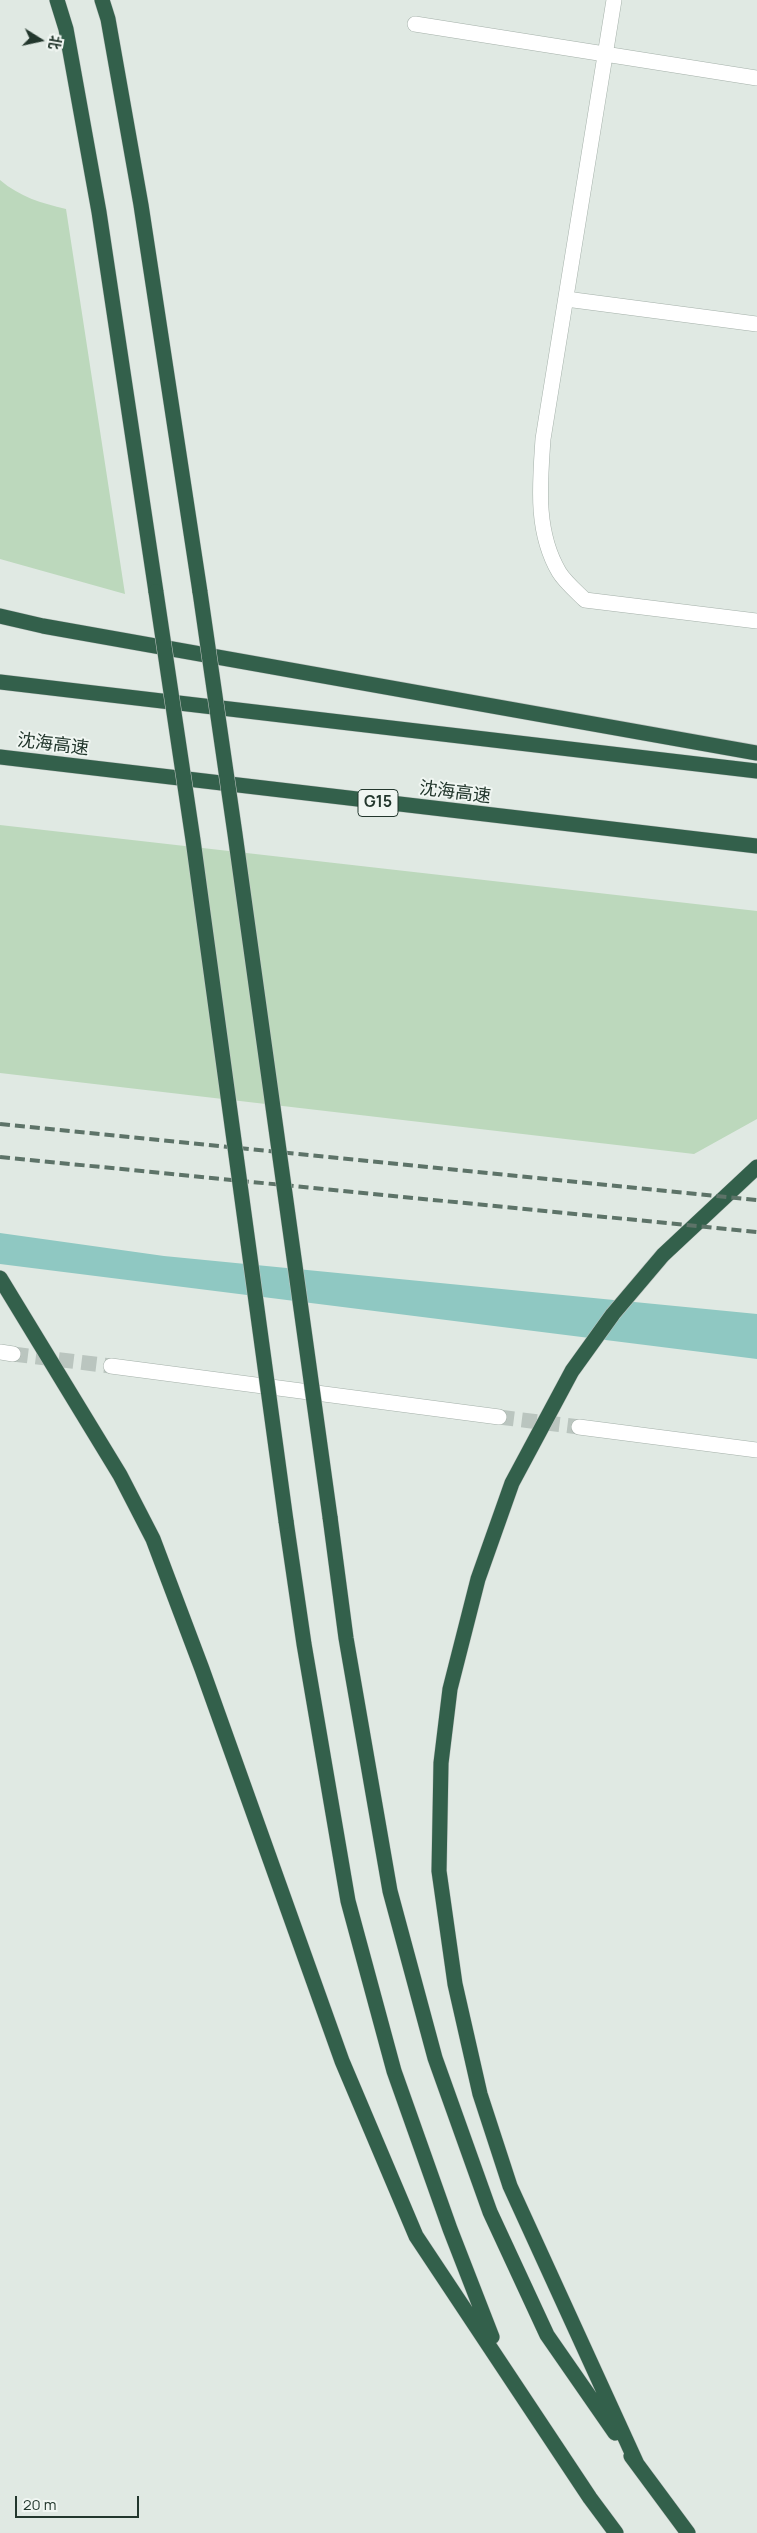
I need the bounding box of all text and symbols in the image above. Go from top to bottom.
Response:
north arrow [15,15,65,65]
text: 北 [45,34,66,51]
street label: 沈海高速 [16,730,90,760]
street label: 沈海高速 [418,778,492,808]
road number: G15 [358,790,398,816]
scale bar [18,2486,141,2518]
text: 20 m [23,2494,56,2515]

